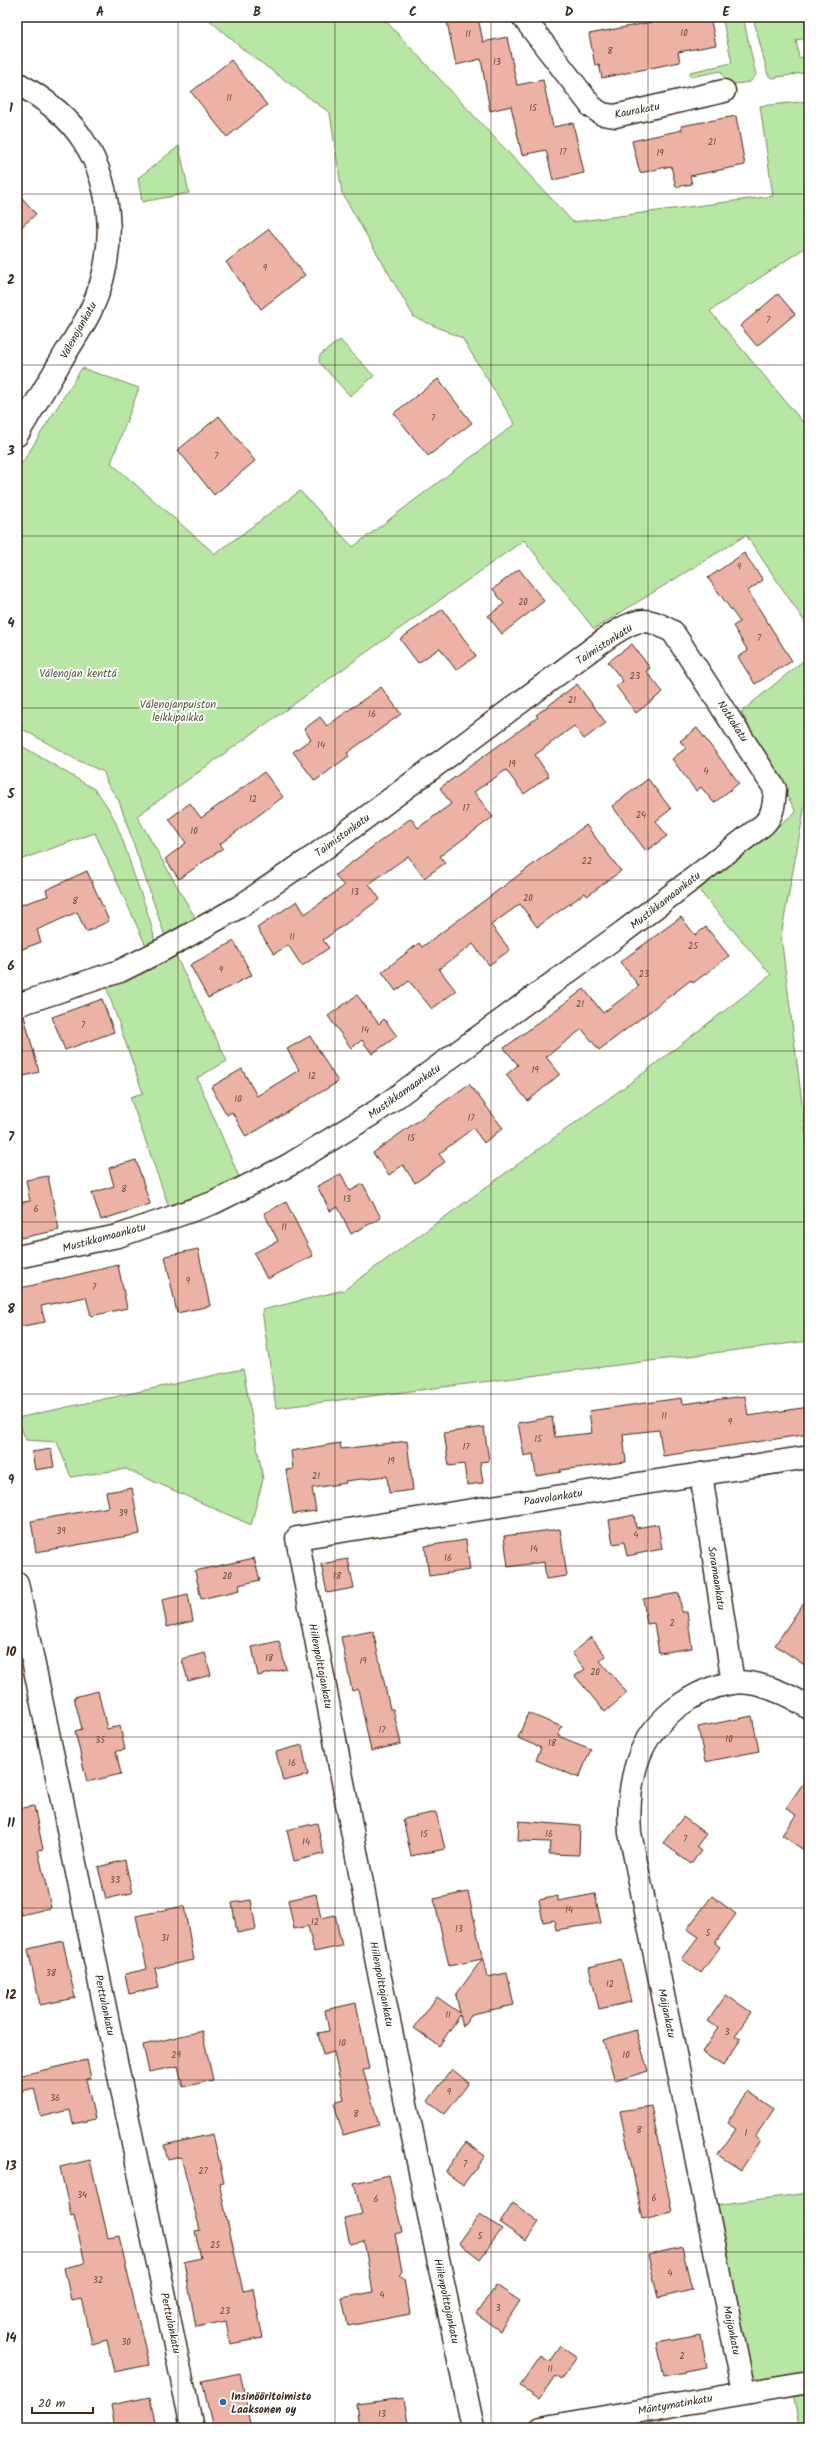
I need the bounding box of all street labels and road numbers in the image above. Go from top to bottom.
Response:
street label: Kaurakatu [613,98,662,124]
street label: Välenojankatu [56,298,102,362]
street label: Taimistonkatu [573,619,637,670]
street label: Notkokatu [712,697,753,747]
street label: Taimistonkatu [311,809,375,862]
street label: Mustikkamaankatu [626,867,706,934]
street label: Mustikkamaankatu [364,1059,445,1124]
street label: Mustikkamaankatu [60,1218,149,1258]
street label: Paavolankatu [522,1484,585,1512]
street label: Soramaankatu [702,1545,730,1612]
street label: Hiilenpolttajankatu [303,1622,337,1711]
street label: Hiilenpolttajankatu [364,1940,398,2029]
street label: Perttulankatu [89,1973,119,2038]
street label: Maijankatu [652,1987,680,2040]
street label: Hiilenpolttajankatu [428,2257,464,2346]
street label: Perttulankatu [155,2291,185,2356]
street label: Maijankatu [717,2304,745,2357]
street label: Mäntymatinkatu [636,2389,715,2420]

